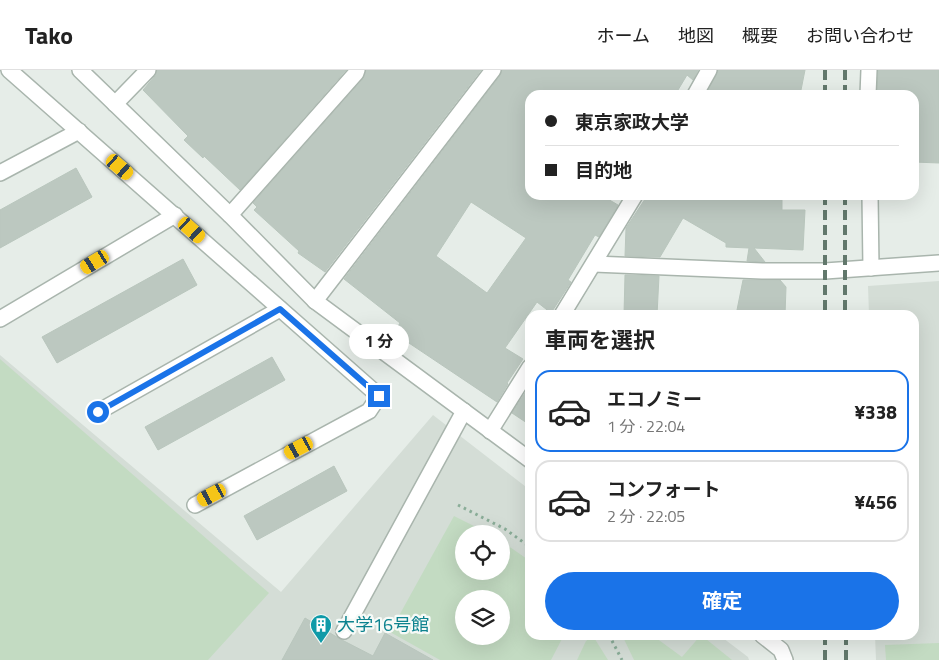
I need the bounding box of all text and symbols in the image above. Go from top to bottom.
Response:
text: Tako [25,17,73,53]
text: ホーム [597,22,650,49]
text: 地図 [678,22,714,49]
text: 概要 [742,22,778,49]
text: お問い合わせ [806,22,914,49]
text: 東京家政大学 [575,107,689,136]
car [103,151,136,183]
text: 目的地 [575,155,632,184]
car [175,214,208,246]
car [78,248,111,276]
text: 車両を選択 [545,323,655,357]
callout: 1 分 [349,324,409,358]
text: 1 分 [365,329,393,353]
text: エコノミー [607,384,702,413]
route end [368,385,390,407]
icon: car [547,389,592,434]
text: ¥338 [854,397,897,426]
route start [87,401,109,423]
text: 1 分 · 22:04 [607,414,685,438]
car [282,434,315,462]
text: コンフォート [607,474,720,503]
icon: car [547,479,592,524]
car [195,481,228,509]
text: ¥456 [854,487,897,516]
text: 2 分 · 22:05 [607,504,685,528]
map controls [455,525,510,645]
button: locate [455,525,510,580]
button: 確定 [545,572,899,630]
button: layers [455,590,510,645]
place label: 大学16号館 [337,611,429,638]
building icon: 大学16号館 [309,613,333,644]

